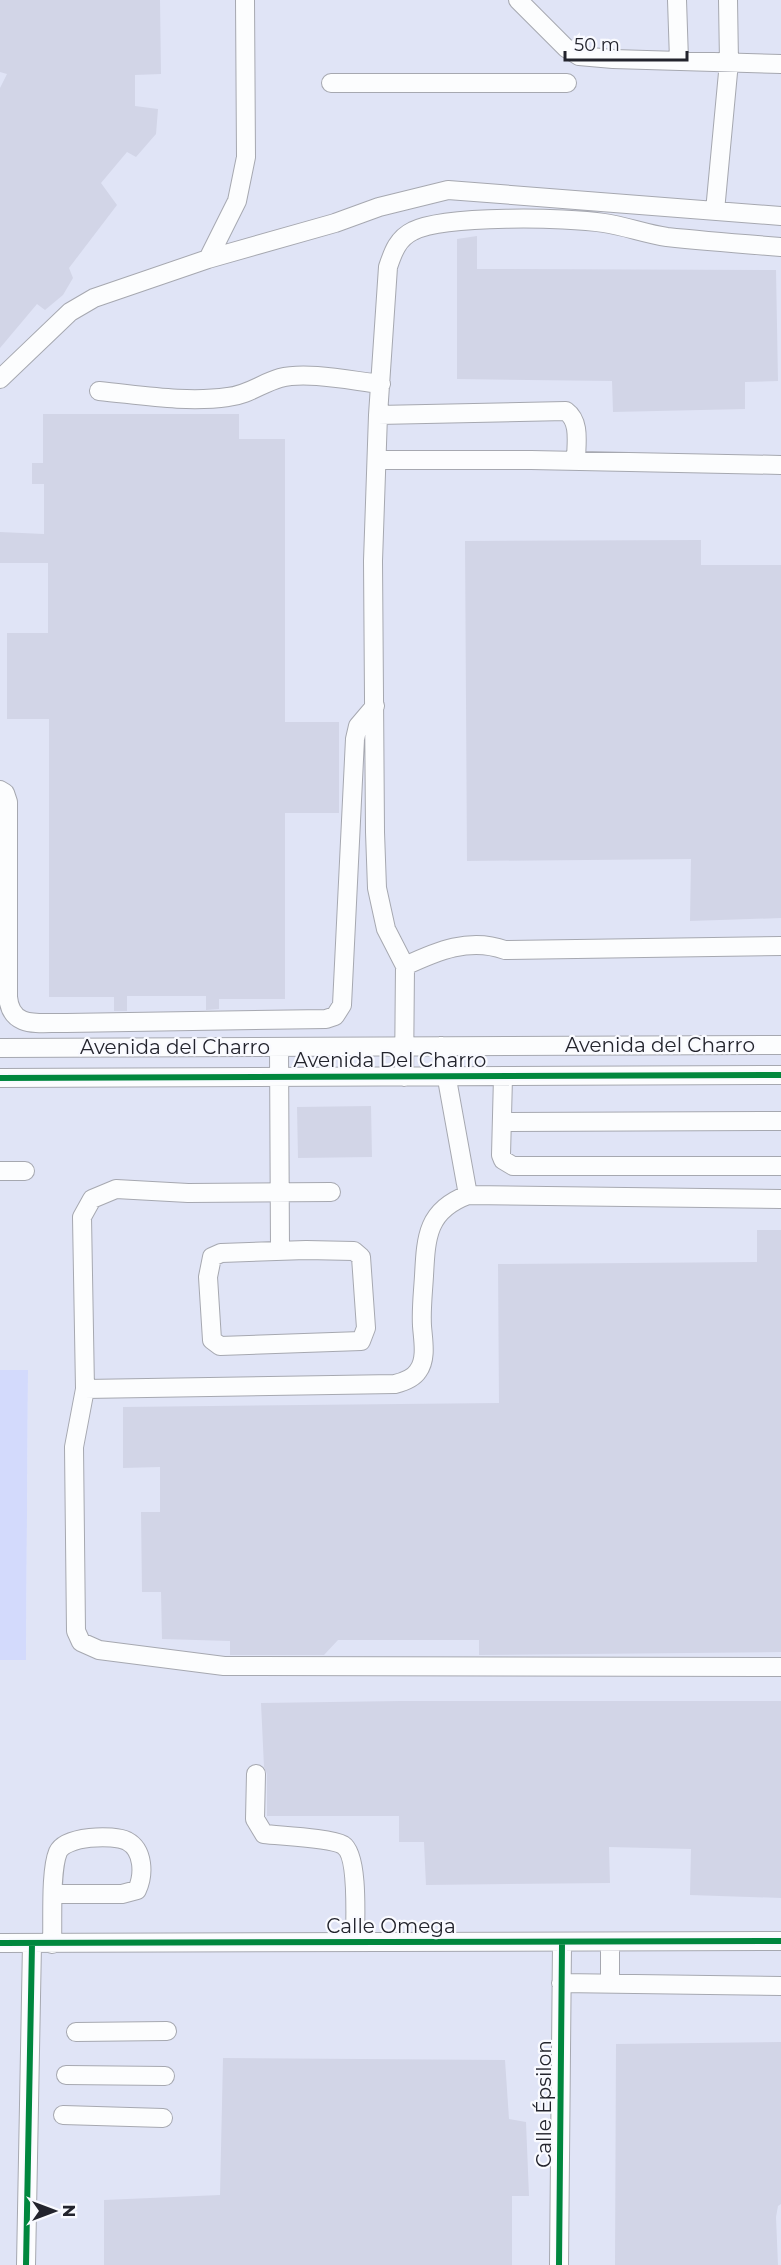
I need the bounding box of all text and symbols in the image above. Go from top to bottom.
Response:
scale bar [565,24,686,62]
text: 50 m [574,34,620,56]
street label: Avenida del Charro [565,1033,755,1057]
street label: Avenida del Charro [80,1035,270,1059]
street label: Avenida Del Charro [294,1048,486,1072]
street label: Calle Omega [326,1914,456,1938]
street label: Calle Épsilon [532,2040,556,2168]
north arrow [24,2181,84,2241]
text: N [59,2205,78,2217]

